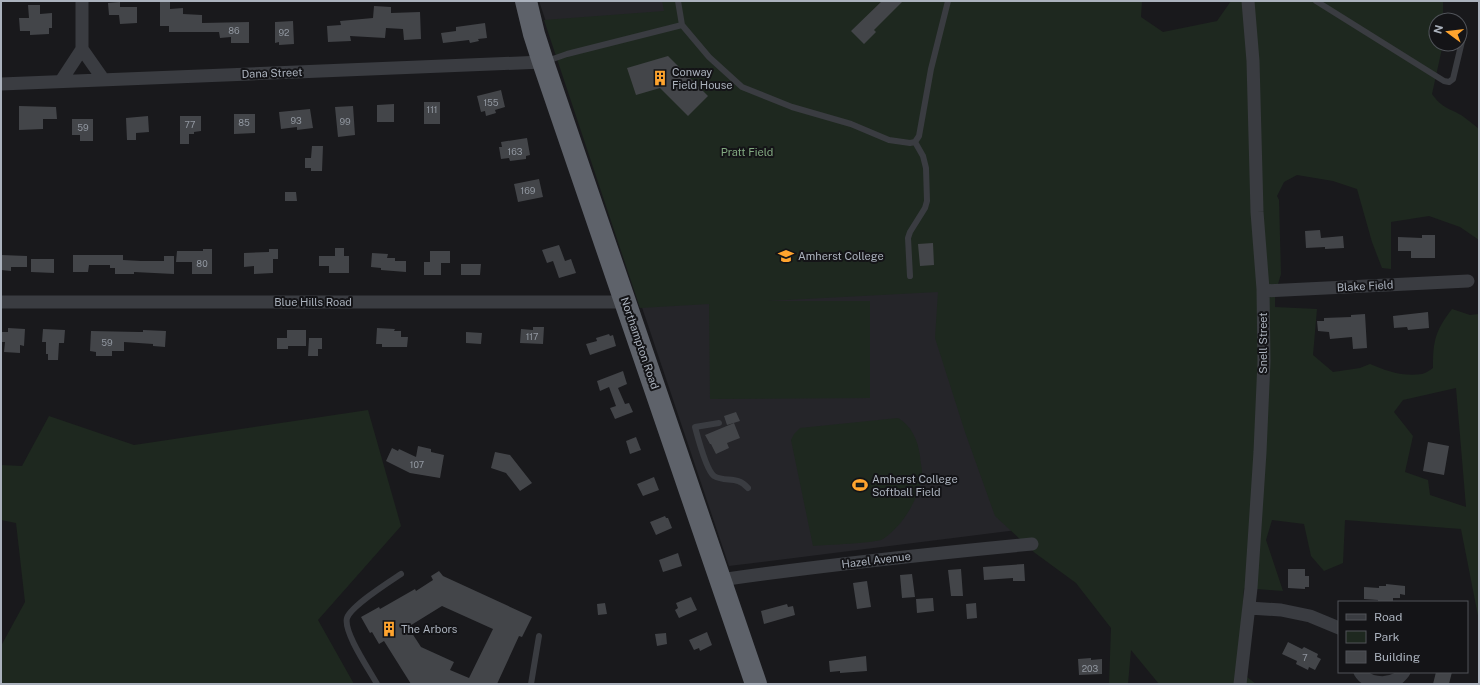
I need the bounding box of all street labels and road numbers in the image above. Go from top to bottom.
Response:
street label: Dana Street [241,66,303,80]
street label: Blake Field [1336,279,1394,293]
street label: Northampton Road [619,295,661,391]
street label: Blue Hills Road [274,296,352,308]
street label: Snell Street [1257,312,1269,374]
street label: Hazel Avenue [841,550,911,570]

